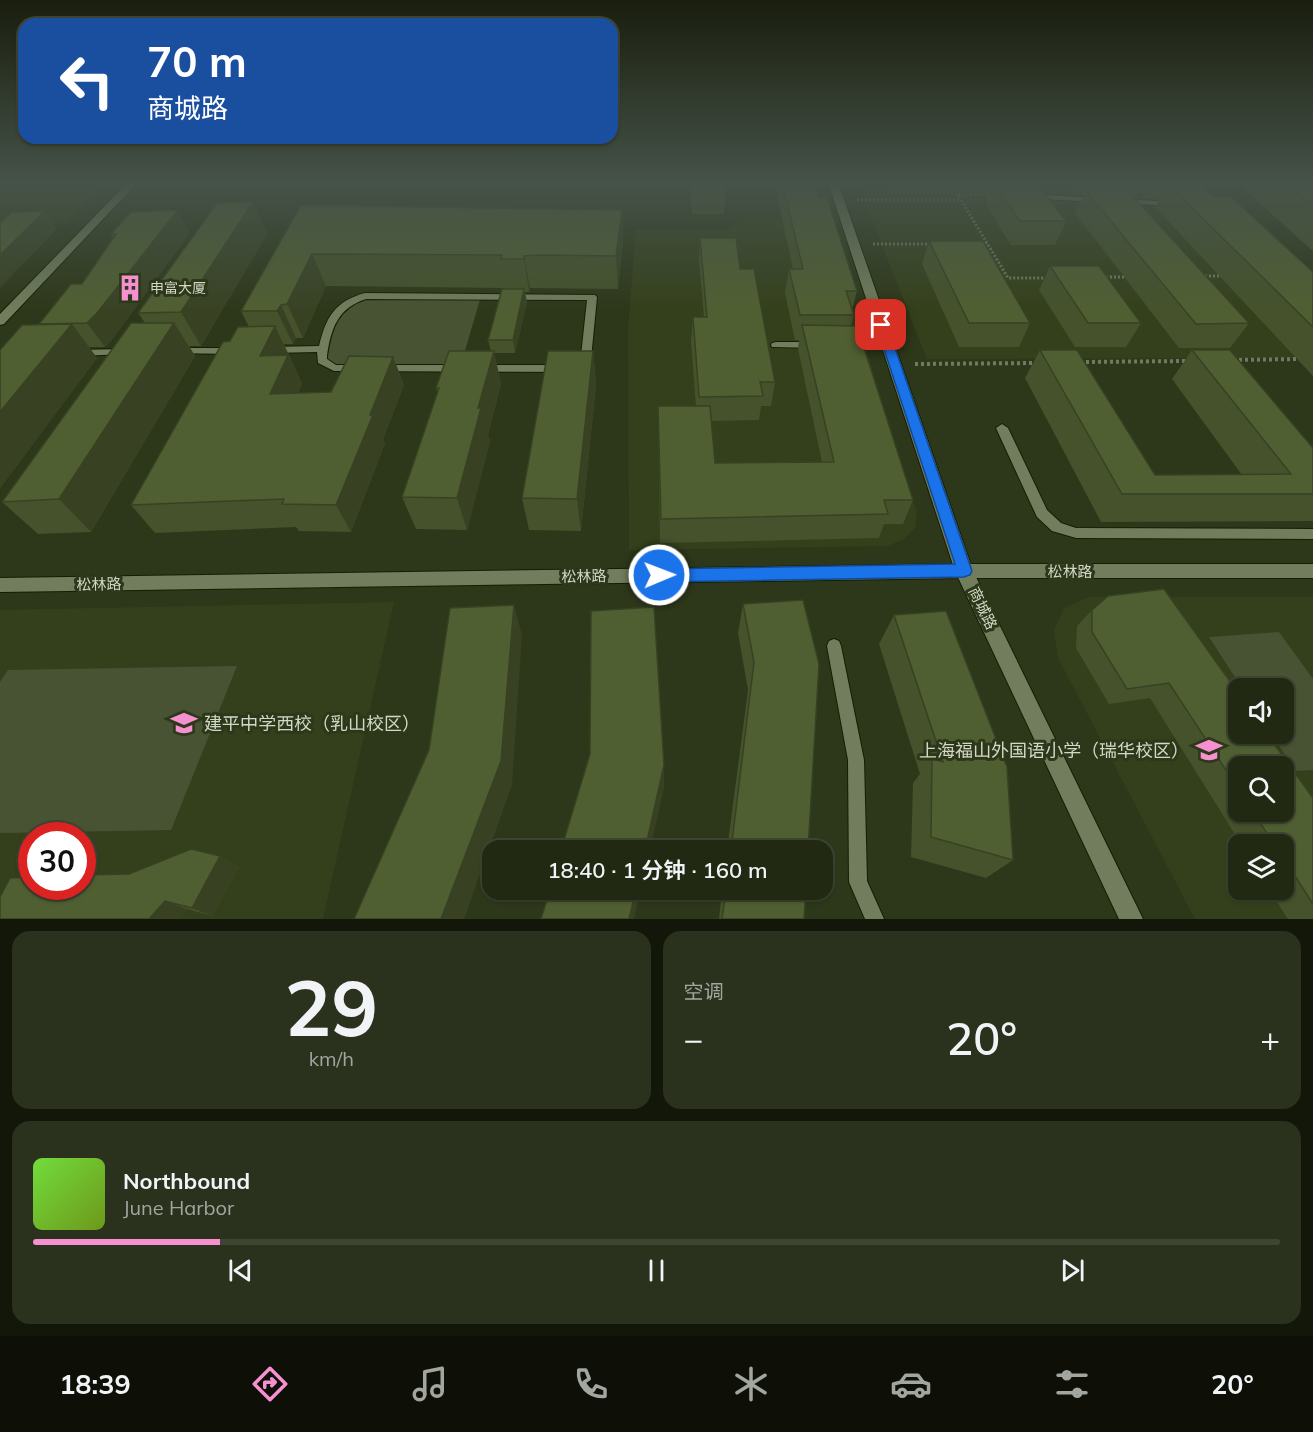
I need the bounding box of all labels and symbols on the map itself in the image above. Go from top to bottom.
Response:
building icon: 申富大厦 [115,273,145,303]
place label: 申富大厦 [150,279,206,297]
pin [855,299,906,350]
position arrow [627,543,691,607]
street label: 松林路 [1047,562,1093,581]
street label: 松林路 [561,566,607,586]
street label: 松林路 [76,574,122,594]
street label: 商城路 [965,584,1001,632]
school or university icon: 建平中学西校（乳山校区） [169,708,199,738]
place label: 建平中学西校（乳山校区） [204,712,420,735]
school or university icon: 上海福山外国语小学（瑞华校区） [1194,735,1224,765]
place label: 上海福山外国语小学（瑞华校区） [919,739,1189,762]
speed limit sign: 30 [18,822,96,900]

